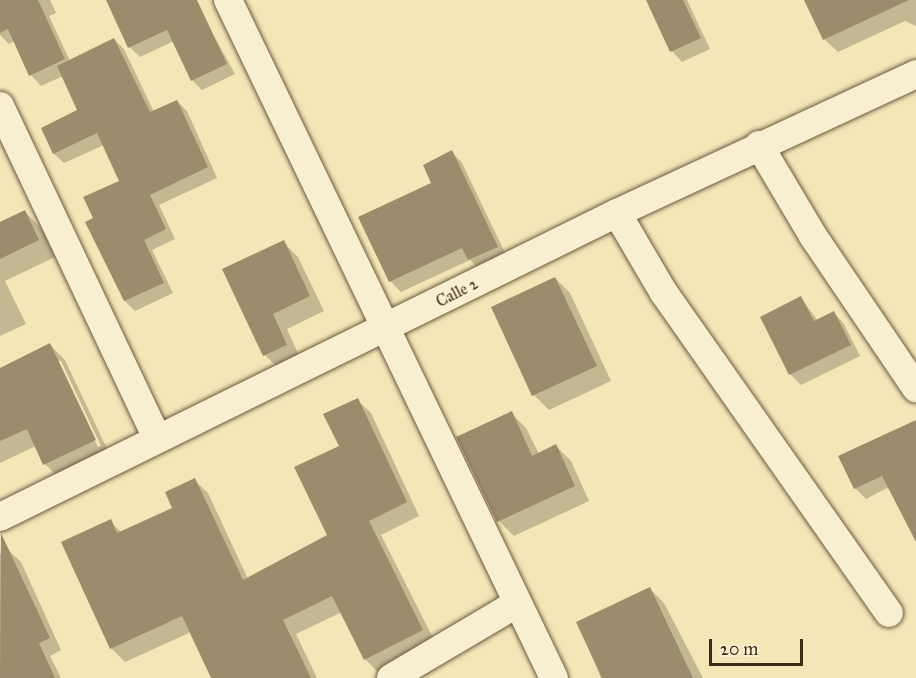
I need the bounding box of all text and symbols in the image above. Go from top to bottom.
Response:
street label: Calle 2 [433,274,481,312]
scale bar [712,627,806,665]
text: 20 m [720,638,758,660]

